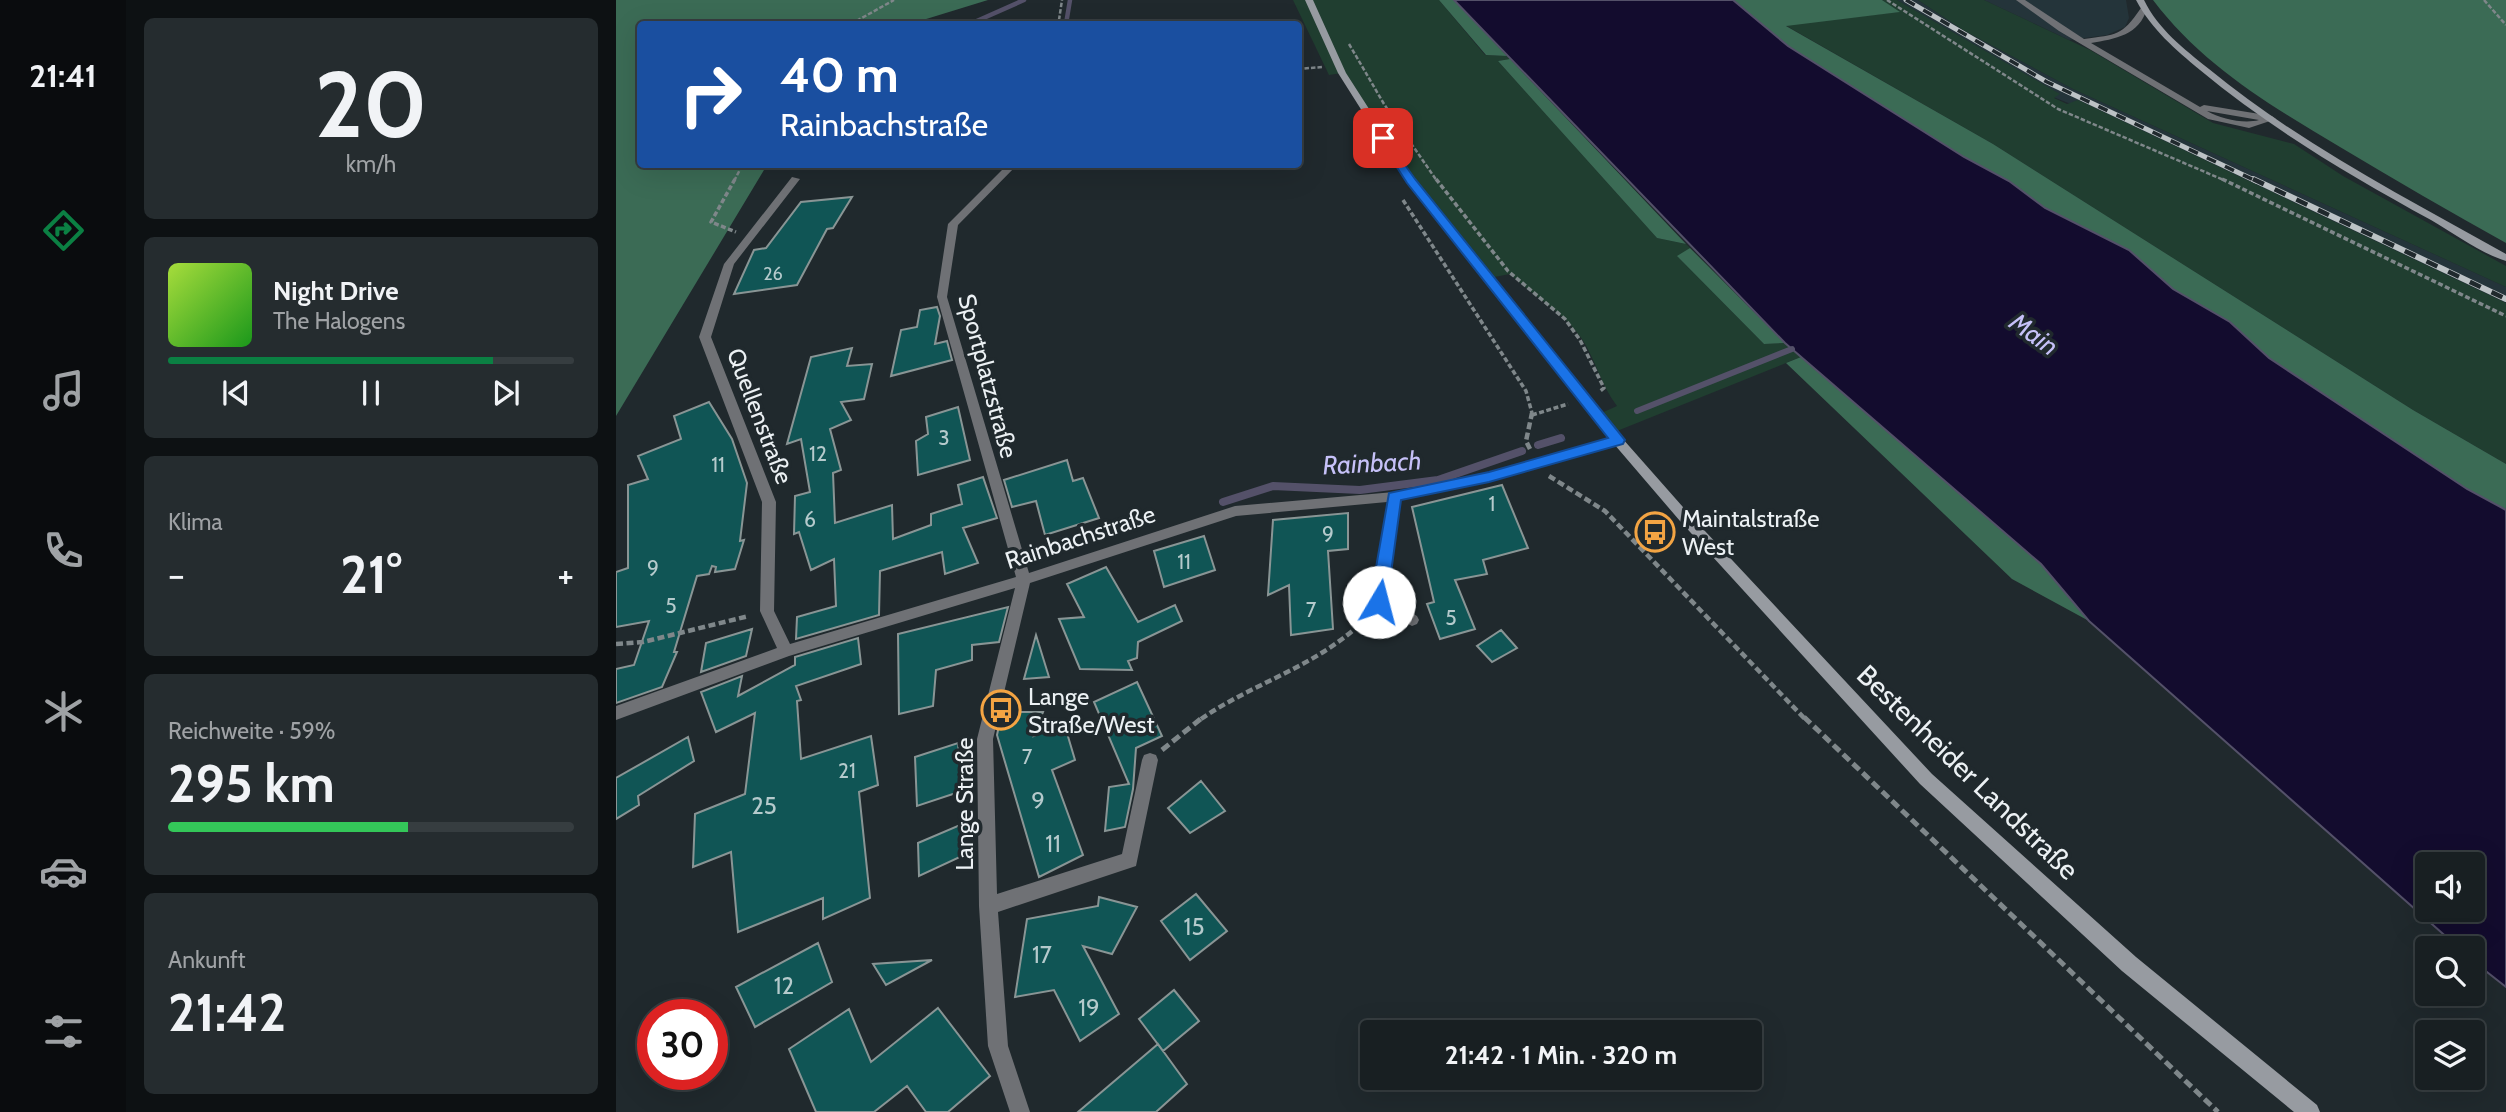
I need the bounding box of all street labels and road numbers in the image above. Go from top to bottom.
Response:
street label: Sportplatzstraße [952,291,1024,461]
street label: Quellenstraße [721,344,799,488]
street label: Rainbachstraße [1001,499,1159,575]
street label: Bestenheider Landstraße [1850,657,2086,887]
street label: Lange Straße [950,737,979,871]

